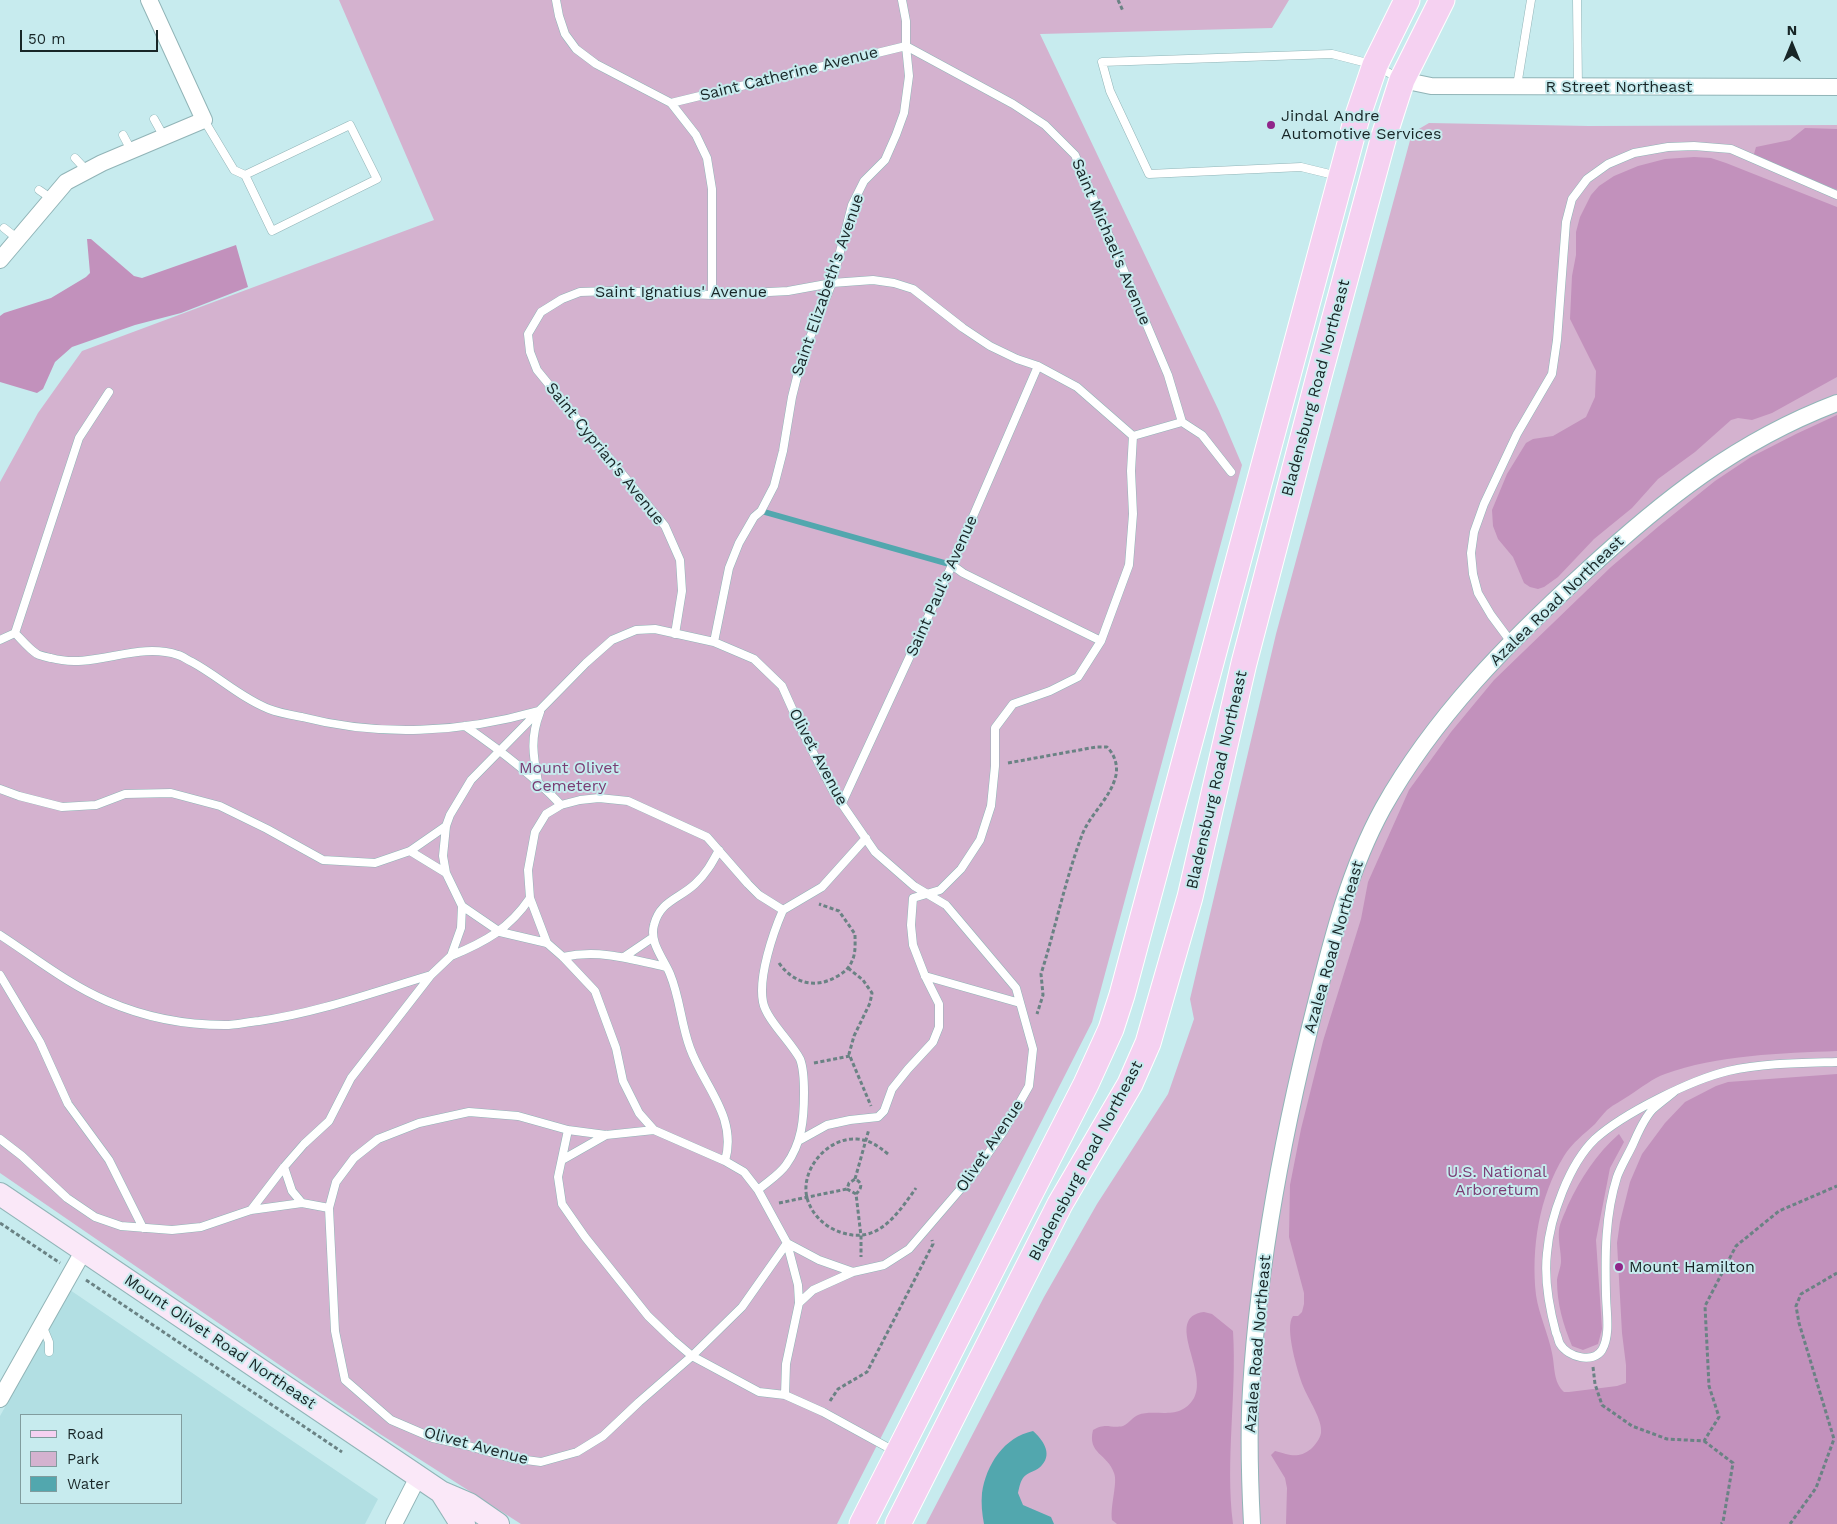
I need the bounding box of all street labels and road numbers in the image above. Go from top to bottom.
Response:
street label: Saint Catherine Avenue [698,43,880,105]
street label: R Street Northeast [1545,77,1693,97]
street label: Saint Michael's Avenue [1067,156,1155,328]
street label: Saint Elizabeth's Avenue [788,191,868,379]
street label: Bladensburg Road Northeast [1278,277,1354,499]
street label: Saint Ignatius' Avenue [595,282,767,302]
street label: Saint Cyprian's Avenue [542,379,668,529]
street label: Saint Paul's Avenue [902,512,982,660]
street label: Azalea Road Northeast [1486,532,1628,670]
street label: Bladensburg Road Northeast [1182,669,1252,891]
street label: Olivet Avenue [784,705,852,809]
street label: Azalea Road Northeast [1300,859,1368,1035]
street label: Bladensburg Road Northeast [1025,1058,1147,1264]
street label: Olivet Avenue [952,1096,1028,1196]
street label: Azalea Road Northeast [1241,1254,1275,1434]
street label: Mount Olivet Road Northeast [120,1270,320,1414]
street label: Olivet Avenue [422,1423,530,1469]

